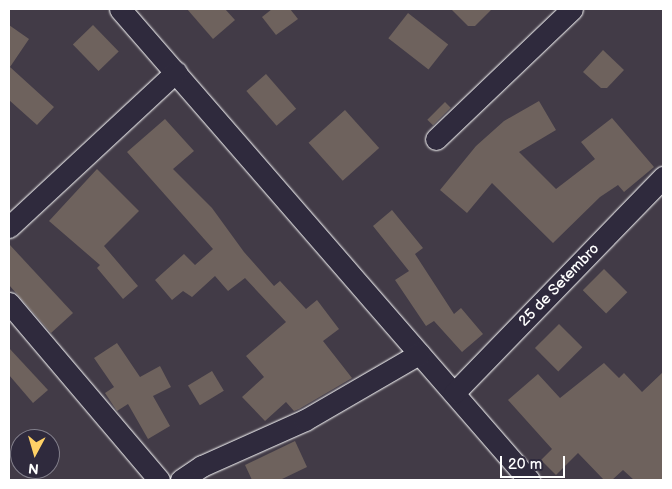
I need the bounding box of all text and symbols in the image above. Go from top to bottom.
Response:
street label: 25 de Setembro [515,240,603,330]
north arrow [10,429,60,479]
scale bar [502,446,567,478]
text: 20 m [508,455,542,474]
text: N [27,459,40,477]

